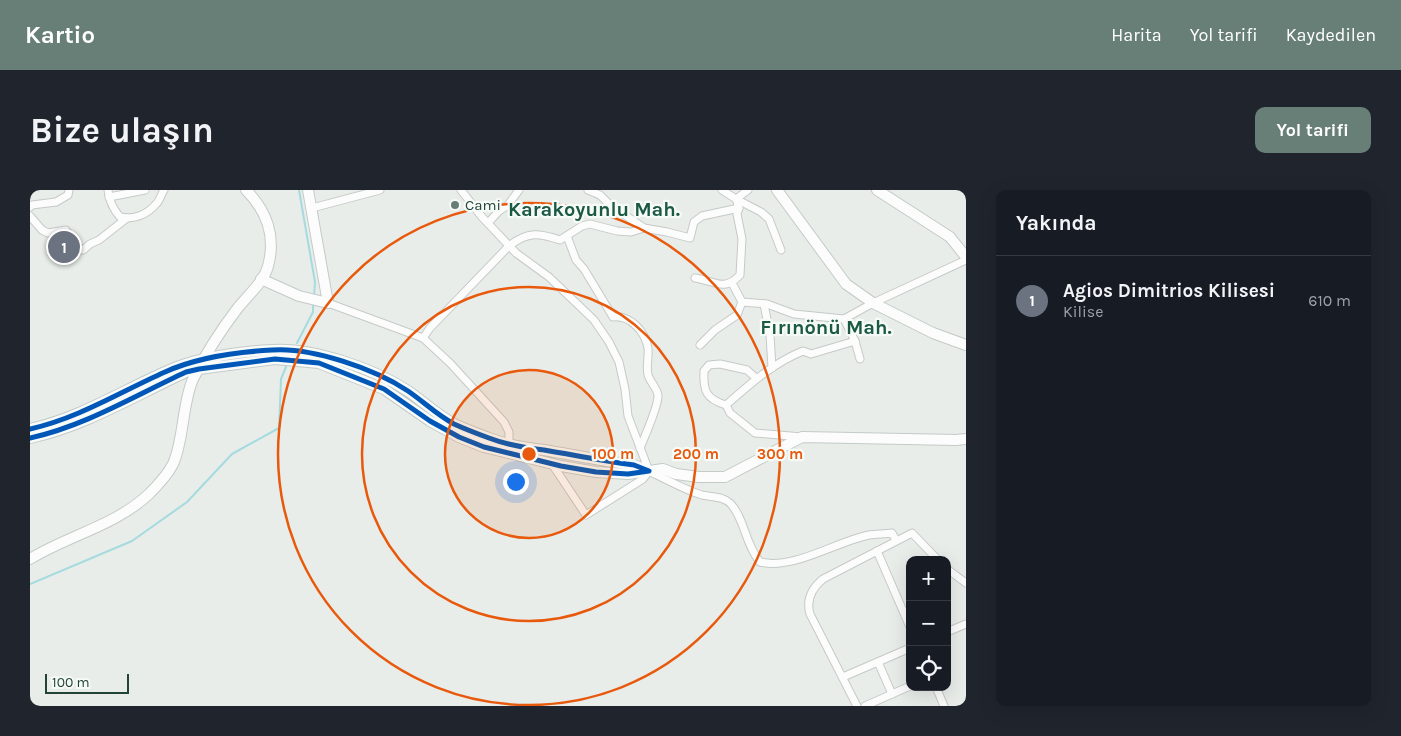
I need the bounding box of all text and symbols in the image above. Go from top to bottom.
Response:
text: Kartio [25,21,95,49]
text: Harita [1111,24,1162,46]
text: Yol tarifi [1190,24,1258,46]
text: Kaydedilen [1286,24,1376,46]
button: Yol tarifi [1255,107,1371,153]
text: Bize ulaşın [30,110,214,151]
place label: Cami [465,196,501,214]
district label: Karakoyunlu Mah. [508,198,680,221]
marker: Cami [449,199,461,211]
text: Yakında [1016,211,1097,235]
pin: 1 [48,228,80,266]
text: Agios Dimitrios Kilisesi [1063,280,1275,302]
text: 1 [1029,291,1035,310]
text: 610 m [1308,291,1351,310]
text: Kilise [1063,302,1103,321]
district label: Fırınönü Mah. [760,316,892,339]
centre of rings [520,445,538,463]
text: 100 m [592,445,634,463]
text: 200 m [673,445,719,463]
text: 300 m [757,445,803,463]
your location [503,469,529,495]
map controls [906,556,951,691]
button: + [906,556,951,601]
button: − [906,601,951,646]
button: locate [906,646,951,691]
scale bar [45,671,129,694]
text: 100 m [52,674,90,691]

